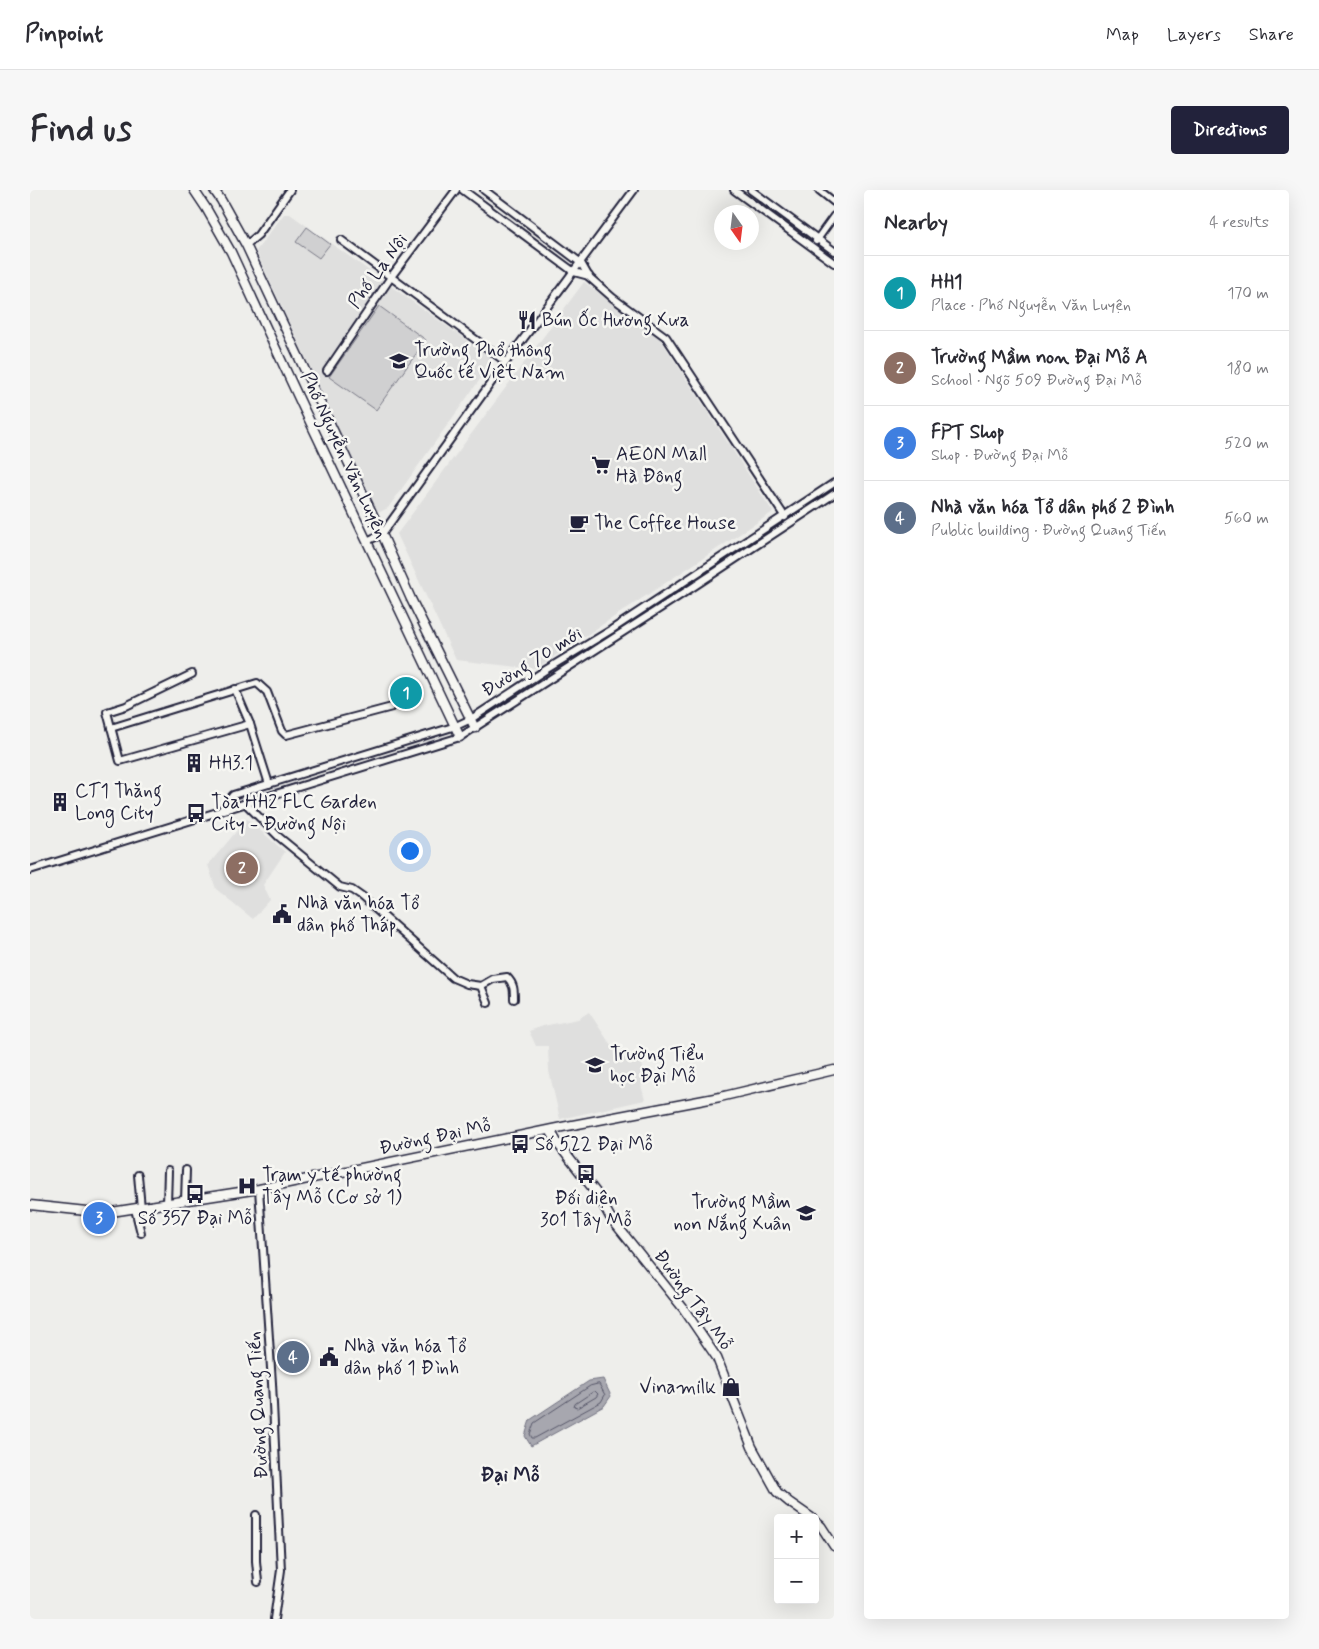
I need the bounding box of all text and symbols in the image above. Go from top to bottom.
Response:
text: Pinpoint [25,19,103,50]
text: Map [1106,23,1139,47]
text: Layers [1167,23,1221,47]
text: Share [1249,23,1294,47]
button: Directions [1171,106,1289,154]
text: Find us [30,107,132,153]
north arrow [714,205,759,250]
text: Nearby [884,209,948,237]
text: 4 results [1209,212,1269,233]
street label: Phố La Nội [342,228,414,314]
text: HH1 [931,270,962,295]
text: 1 [896,283,904,304]
text: 170 m [1227,283,1269,304]
text: Place · Phố Nguyễn Văn Luyện [931,295,1131,316]
place label: Bún Ốc Hương Xưa [542,308,689,336]
restaurant icon: Bún Ốc Hương Xưa [516,309,538,331]
place label: Trường Phổ thông Quốc tế Việt Nam [414,338,565,385]
text: Trường Mầm non Đại Mỗ A [931,345,1148,370]
school or university icon: Trường Phổ thông Quốc tế Việt Nam [388,350,410,372]
text: 2 [896,358,904,379]
text: 180 m [1226,358,1269,379]
street label: Phố Nguyễn Văn Luyện [292,368,394,544]
text: School · Ngõ 509 Đường Đại Mỗ [931,370,1142,391]
text: FPT Shop [931,420,1005,445]
text: 3 [896,433,904,454]
text: 520 m [1224,433,1269,454]
place label: AEON Mall Hà Đông [616,442,707,492]
text: Shop · Đường Đại Mỗ [931,445,1068,466]
supermarket icon: AEON Mall Hà Đông [590,454,612,476]
text: Nhà văn hóa Tổ dân phố 2 Đình [931,495,1174,520]
text: 4 [895,508,905,529]
text: 560 m [1224,508,1269,529]
place label: The Coffee House [594,511,736,536]
cafe icon: The Coffee House [568,512,590,534]
text: Public building · Đường Quang Tiến [931,520,1166,541]
street label: Đường 70 mới [477,621,589,705]
pin: 1 [390,674,422,712]
place label: HH3.1 [209,751,253,776]
building icon: HH3.1 [183,752,205,774]
place label: CT1 Thăng Long City [75,779,162,828]
place label: Tòa HH2 FLC Garden City - Đường Nội [211,790,377,840]
building icon: CT1 Thăng Long City [49,791,71,813]
bus stop icon: Tòa HH2 FLC Garden City - Đường Nội [185,802,207,824]
your location [397,838,423,864]
pin: 2 [226,849,258,887]
place label: Nhà văn hóa Tổ dân phố Tháp [297,891,419,938]
public building icon: Nhà văn hóa Tổ dân phố Tháp [271,903,293,925]
place label: Trường Tiểu học Đại Mỗ [610,1042,704,1089]
school or university icon: Trường Tiểu học Đại Mỗ [584,1054,606,1076]
street label: Đường Đại Mỗ [377,1113,494,1164]
place label: Số 522 Đại Mỗ [535,1132,653,1157]
bus stop icon: Số 522 Đại Mỗ [509,1133,531,1155]
place label: Trạm y tế phường Tây Mỗ (Cơ sở 1) [262,1163,402,1211]
bus stop icon: Đối diện 301 Tây Mỗ [575,1163,597,1185]
hospital icon: Trạm y tế phường Tây Mỗ (Cơ sở 1) [236,1175,258,1197]
bus stop icon: Số 357 Đại Mỗ [184,1183,206,1205]
place label: Đối diện 301 Tây Mỗ [540,1186,632,1234]
place label: Trường Mầm non Nắng Xuân [674,1190,791,1240]
pin: 3 [83,1199,115,1237]
school or university icon: Trường Mầm non Nắng Xuân [795,1202,817,1224]
place label: Số 357 Đại Mỗ [138,1206,252,1231]
street label: Đường Tây Mỗ [646,1245,738,1357]
street label: Đường Quang Tiến [242,1330,277,1479]
place label: Nhà văn hóa Tổ dân phố 1 Đình [344,1334,466,1381]
pin: 4 [277,1338,309,1376]
public building icon: Nhà văn hóa Tổ dân phố 1 Đình [318,1346,340,1368]
place label: Vinamilk [640,1375,716,1400]
shop icon: Vinamilk [720,1376,742,1398]
district label: Đại Mỗ [481,1462,540,1489]
map controls [774,1514,819,1604]
button: + [774,1514,819,1559]
button: − [774,1559,819,1604]

